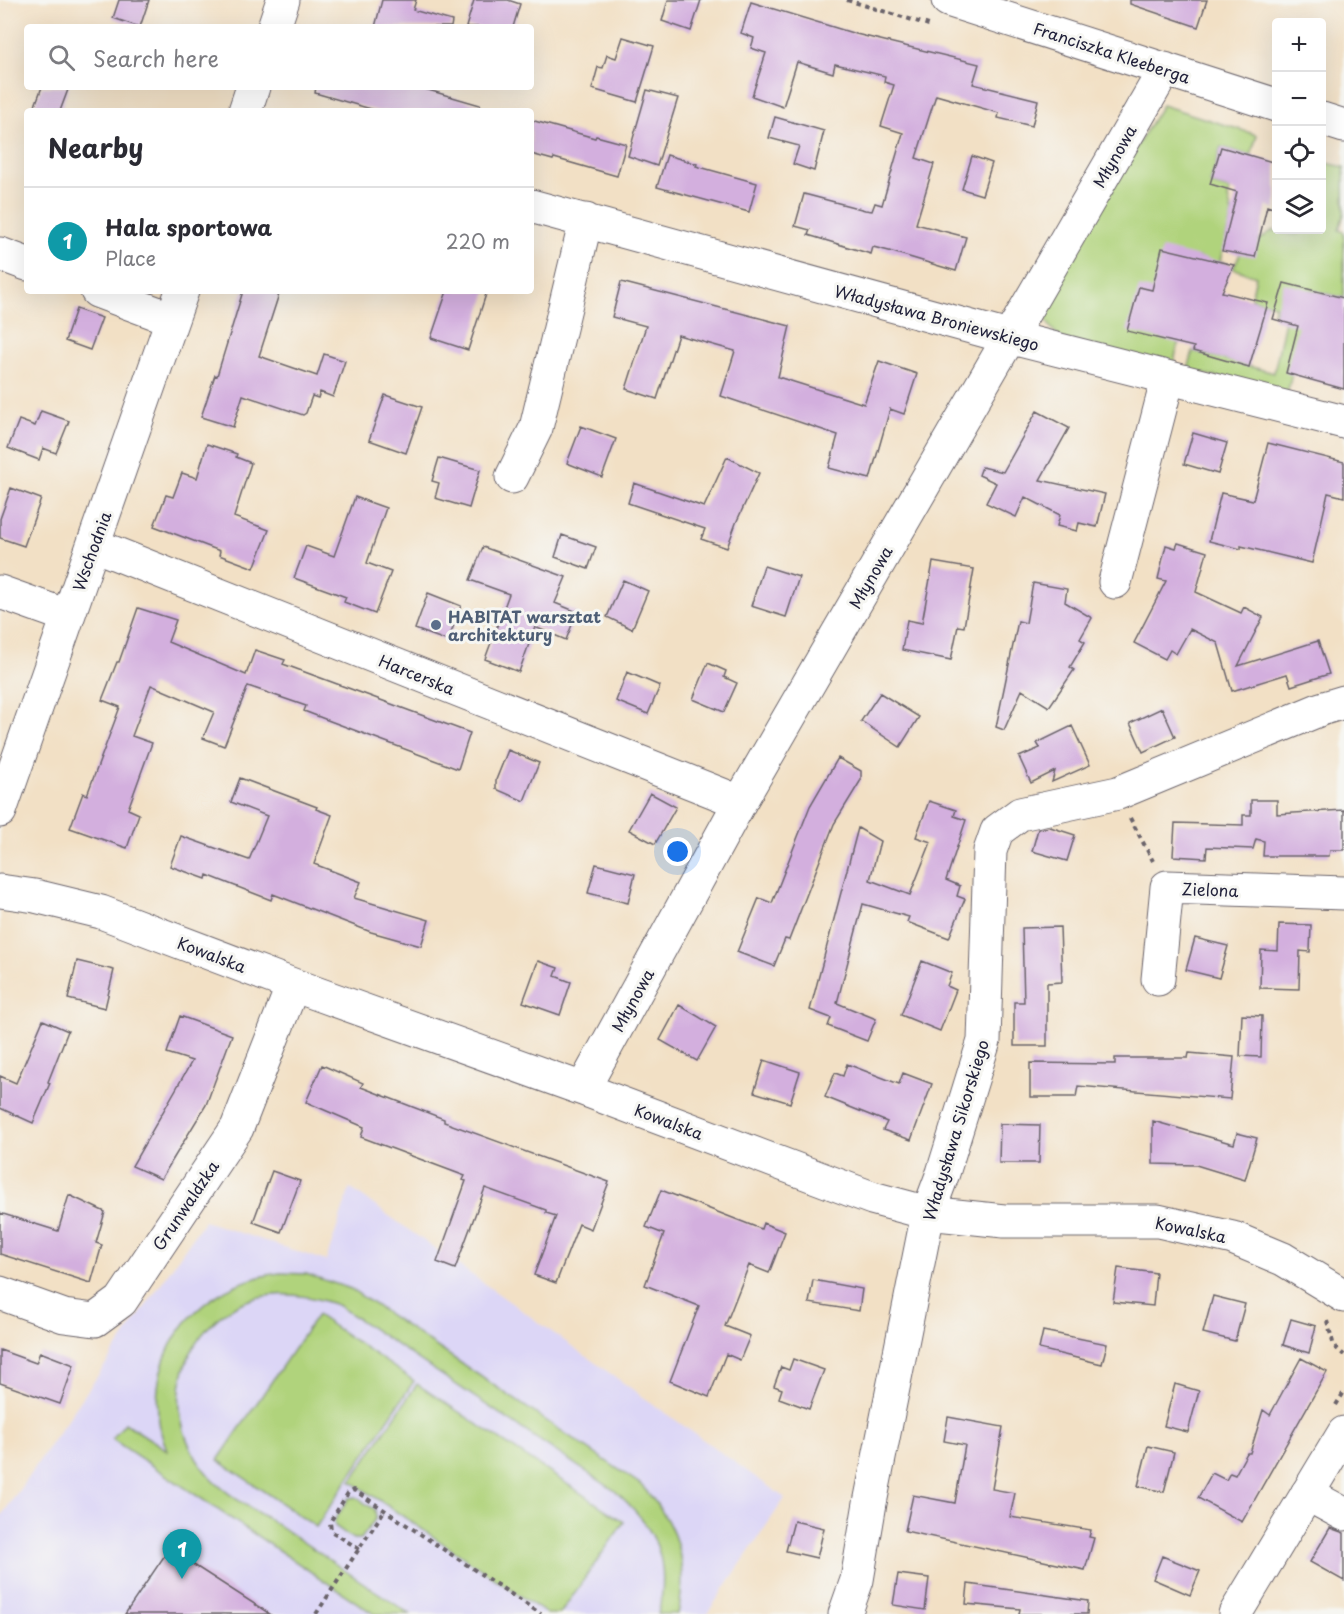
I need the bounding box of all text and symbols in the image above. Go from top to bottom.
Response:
street label: Franciszka Kleeberga [1031,15,1193,89]
map controls [1272,18,1326,234]
button: + [1272,18,1326,72]
search box [24,24,534,90]
icon: search [45,41,78,74]
text: Search here [93,41,219,74]
button: − [1272,72,1326,126]
street label: Młynowa [1086,120,1142,192]
button: locate [1272,126,1326,180]
text: Nearby [48,128,143,167]
button: layers [1272,180,1326,234]
text: Hala sportowa [105,210,272,243]
text: 1 [63,226,72,256]
text: 220 m [446,226,510,256]
text: Place [105,243,156,273]
street label: Władysława Broniewskiego [832,278,1042,356]
street label: Wschodnia [66,508,117,594]
street label: Młynowa [842,541,898,613]
place label: HABITAT warsztat architektury [448,604,601,646]
marker: HABITAT warsztat architektury [429,618,443,632]
street label: Harcerska [375,648,459,700]
your location [663,837,692,866]
street label: Zielona [1181,876,1239,902]
street label: Kowalska [174,930,250,978]
street label: Młynowa [605,964,659,1036]
street label: Władysława Sikorskiego [916,1037,994,1223]
street label: Kowalska [631,1097,707,1145]
street label: Grunwaldzka [146,1155,224,1255]
street label: Kowalska [1153,1210,1229,1248]
pin: 1 [162,1530,201,1579]

